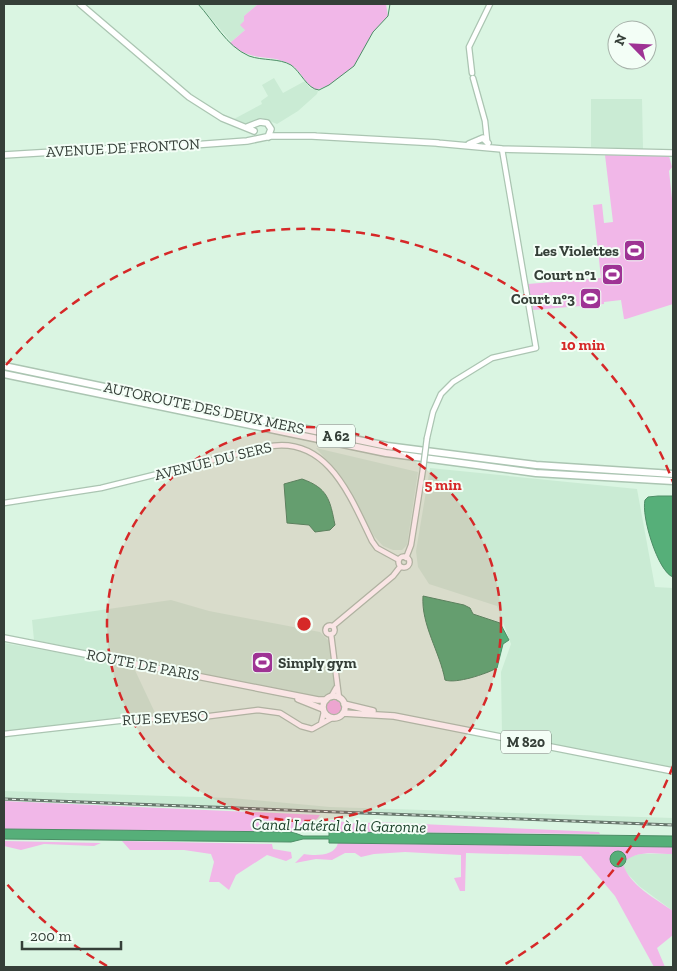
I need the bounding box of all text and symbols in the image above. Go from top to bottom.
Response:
north arrow [607,20,657,70]
text: N [611,31,631,48]
street label: AVENUE DE FRONTON [45,135,201,161]
sports icon: Les Violettes [623,239,647,263]
place label: Les Violettes [534,242,619,260]
sports icon: Court n°1 [600,263,624,287]
place label: Court n°1 [534,266,596,284]
sports icon: Court n°3 [579,287,603,311]
place label: Court n°3 [511,290,575,308]
text: 10 min [561,336,605,354]
street label: AUTOROUTE DES DEUX MERS [102,378,306,438]
road number: A 62 [317,424,355,448]
street label: AVENUE DU SERS [153,438,273,484]
text: 5 min [424,476,462,494]
centre of rings [295,615,313,633]
street label: ROUTE DE PARIS [85,645,201,685]
sports icon: Simply gym [250,651,274,675]
place label: Simply gym [278,654,357,672]
street label: RUE SEVESO [121,707,209,729]
road number: M 820 [501,730,551,754]
water label: Canal Latéral à la Garonne [252,814,426,837]
scale bar [22,918,121,950]
text: 200 m [30,927,71,945]

